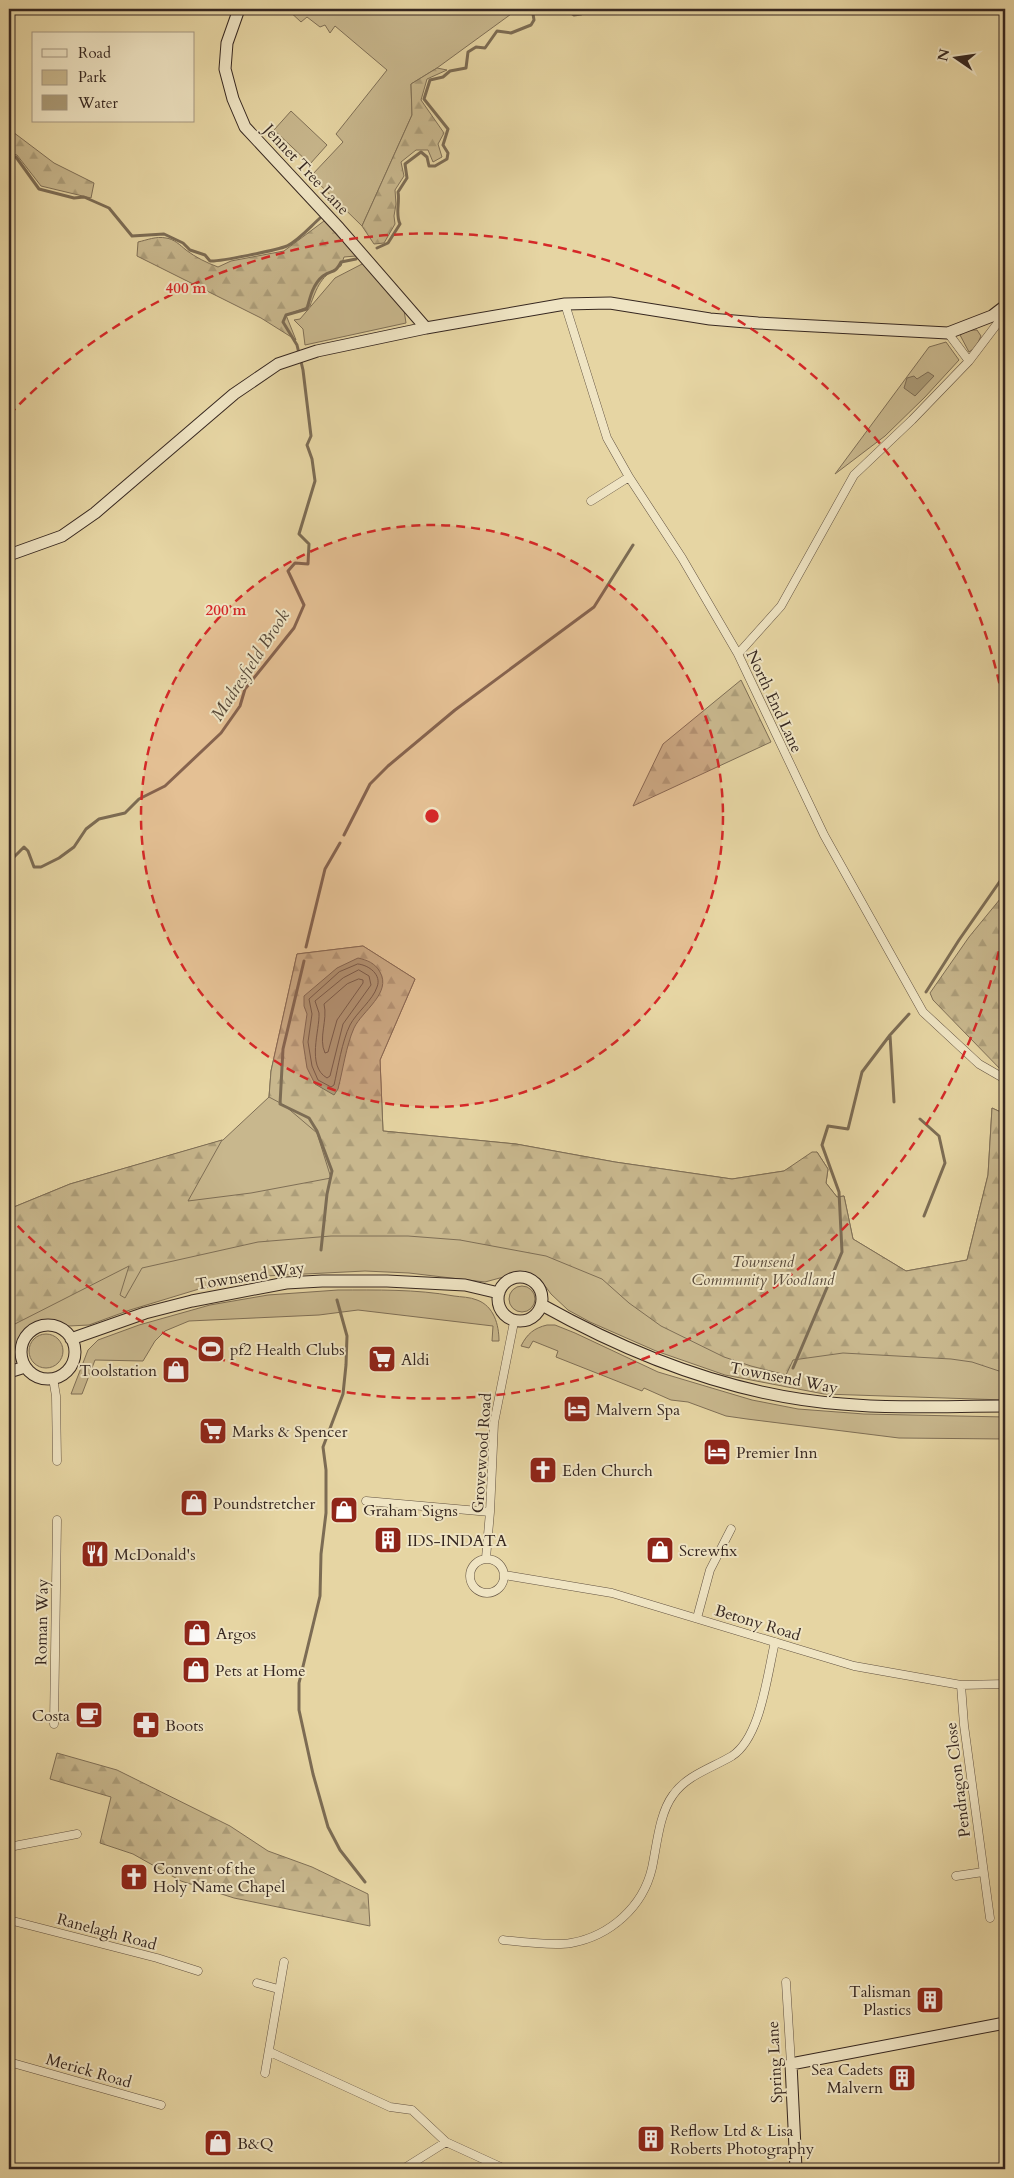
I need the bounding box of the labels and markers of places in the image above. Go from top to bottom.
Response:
centre of rings [423,807,441,825]
sports icon: pf2 Health Clubs [196,1334,226,1364]
place label: pf2 Health Clubs [230,1339,345,1361]
supermarket icon: Aldi [367,1344,397,1374]
place label: Aldi [401,1349,430,1371]
shop icon: Toolstation [161,1355,191,1385]
place label: Toolstation [79,1360,157,1382]
hotel icon: Malvern Spa [562,1394,592,1424]
place label: Malvern Spa [596,1399,680,1421]
supermarket icon: Marks & Spencer [198,1416,228,1446]
place label: Marks & Spencer [232,1421,348,1443]
hotel icon: Premier Inn [702,1437,732,1467]
place label: Premier Inn [736,1442,818,1464]
church icon: Eden Church [528,1455,558,1485]
place label: Eden Church [562,1460,653,1482]
shop icon: Poundstretcher [179,1488,209,1518]
place label: Poundstretcher [213,1493,315,1515]
shop icon: Graham Signs [329,1495,359,1525]
place label: Graham Signs [363,1500,458,1522]
building icon: IDS-INDATA [373,1525,403,1555]
place label: IDS-INDATA [407,1530,508,1552]
shop icon: Screwfix [645,1535,675,1565]
restaurant icon: McDonald's [80,1539,110,1569]
place label: Screwfix [679,1540,737,1562]
place label: McDonald's [114,1544,196,1566]
shop icon: Argos [182,1618,212,1648]
place label: Argos [216,1623,256,1645]
shop icon: Pets at Home [181,1655,211,1685]
place label: Pets at Home [215,1660,306,1682]
cafe icon: Costa [74,1700,104,1730]
place label: Costa [32,1705,70,1727]
pharmacy icon: Boots [131,1710,161,1740]
place label: Boots [165,1715,204,1737]
place label: Convent of the Holy Name Chapel [153,1858,285,1898]
church icon: Convent of the Holy Name Chapel [119,1862,149,1892]
place label: Talisman Plastics [849,1981,911,2021]
building icon: Talisman Plastics [915,1985,945,2015]
place label: Sea Cadets Malvern [811,2059,883,2099]
building icon: Sea Cadets Malvern [887,2063,917,2093]
place label: Reflow Ltd & Lisa Roberts Photography [670,2120,815,2160]
building icon: Reflow Ltd & Lisa Roberts Photography [636,2124,666,2154]
shop icon: B&Q [203,2128,233,2158]
place label: B&Q [237,2133,274,2155]

